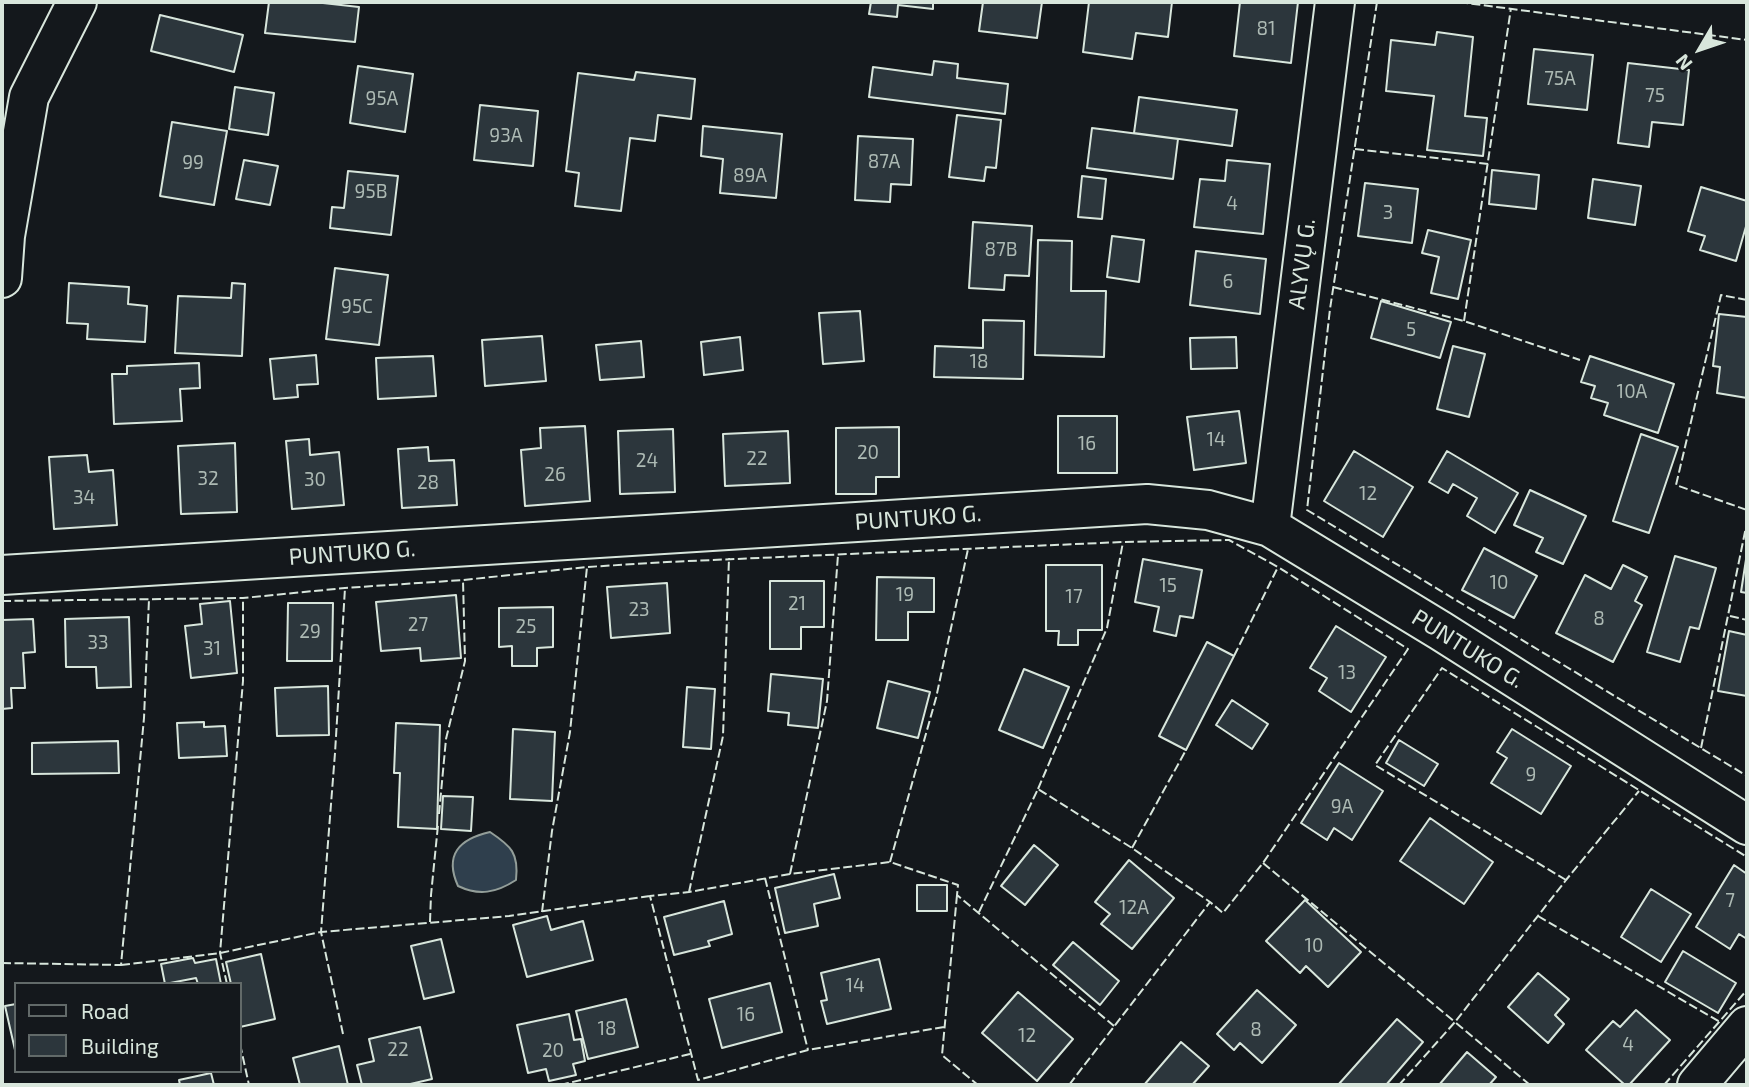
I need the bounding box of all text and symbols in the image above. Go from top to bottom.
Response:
north arrow [1665,14,1735,84]
house number: 81 [1256,18,1276,40]
text: N [1670,50,1697,75]
house number: 75A [1544,68,1576,90]
house number: 75 [1645,85,1665,107]
house number: 95A [366,88,398,110]
house number: 93A [489,125,523,147]
house number: 87A [868,151,900,173]
house number: 99 [182,152,204,174]
house number: 89A [733,165,767,187]
house number: 95B [355,181,387,203]
house number: 4 [1226,193,1238,215]
house number: 3 [1383,202,1393,224]
street label: ALYVŲ G. [1283,217,1321,311]
house number: 87B [984,239,1018,261]
house number: 6 [1223,271,1233,293]
house number: 95C [341,296,373,318]
house number: 5 [1406,319,1416,341]
house number: 18 [969,351,989,373]
house number: 10A [1617,381,1647,403]
house number: 14 [1206,429,1226,451]
house number: 16 [1078,433,1096,455]
house number: 20 [857,442,879,464]
house number: 22 [746,448,768,470]
house number: 24 [636,450,658,472]
house number: 26 [544,464,566,486]
house number: 32 [197,468,219,490]
house number: 30 [304,469,326,491]
house number: 28 [417,472,439,494]
house number: 12 [1359,483,1377,505]
house number: 34 [73,487,95,509]
street label: PUNTUKO G. [854,500,982,536]
street label: PUNTUKO G. [288,535,416,571]
house number: 10 [1489,572,1509,594]
house number: 15 [1159,575,1177,597]
house number: 19 [896,584,914,606]
house number: 17 [1065,586,1083,608]
house number: 21 [788,593,806,615]
house number: 23 [628,599,650,621]
street label: PUNTUKO G. [1407,604,1529,694]
house number: 8 [1593,608,1605,630]
house number: 27 [408,614,428,636]
house number: 25 [516,616,536,638]
house number: 29 [299,621,321,643]
house number: 33 [87,632,109,654]
house number: 31 [203,638,221,660]
house number: 13 [1338,662,1356,684]
house number: 9 [1526,764,1536,786]
house number: 9A [1331,796,1353,818]
house number: 7 [1725,890,1735,912]
house number: 12A [1119,897,1149,919]
house number: 10 [1304,935,1324,957]
house number: 14 [845,975,865,997]
legend [14,982,242,1073]
text: Road [81,998,129,1023]
house number: 16 [737,1004,755,1026]
house number: 18 [597,1018,617,1040]
house number: 8 [1250,1019,1262,1041]
house number: 12 [1018,1025,1036,1047]
text: Building [81,1033,159,1058]
house number: 4 [1622,1034,1634,1056]
house number: 22 [387,1039,409,1061]
house number: 20 [542,1040,564,1062]

